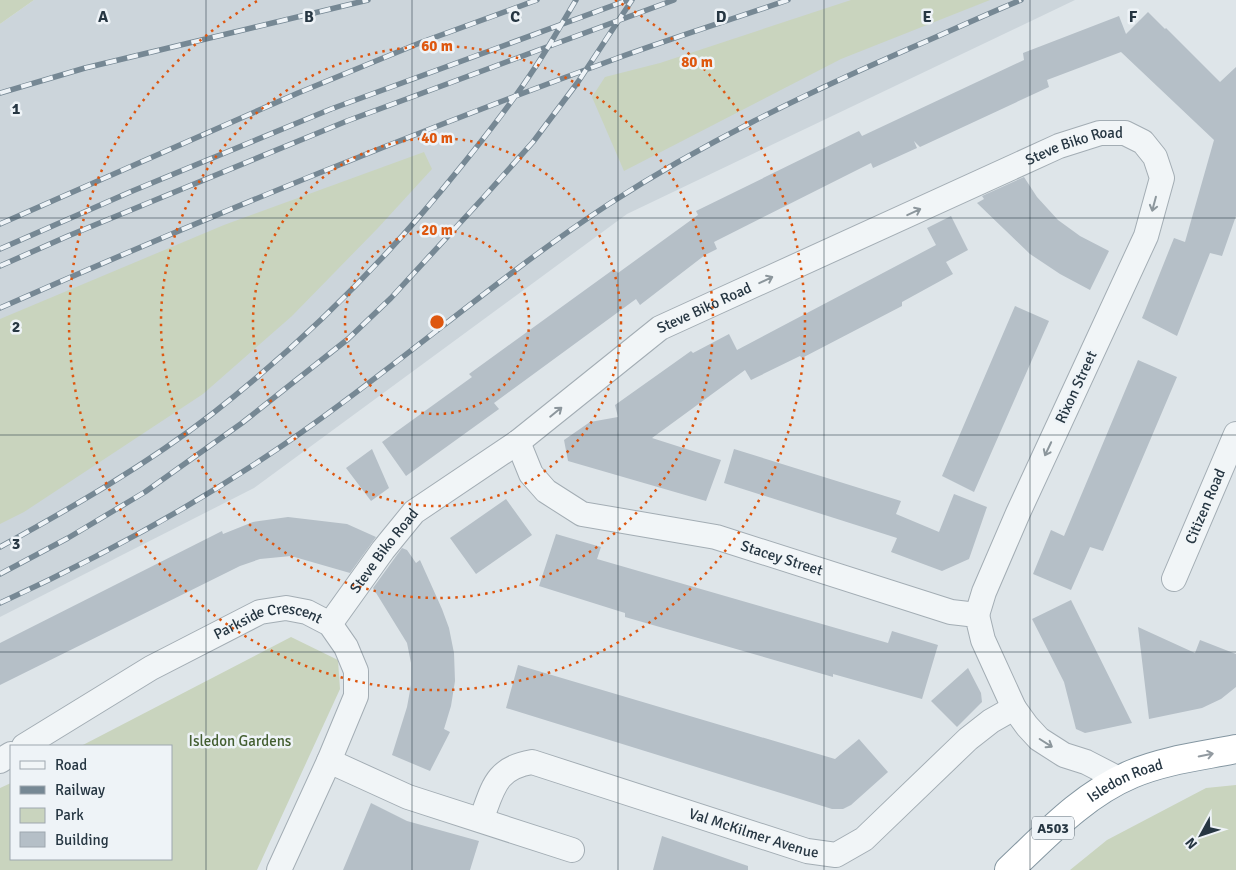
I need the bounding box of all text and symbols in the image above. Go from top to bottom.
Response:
text: A [98,7,109,27]
text: B [304,7,314,27]
text: C [510,7,520,27]
text: D [716,7,727,27]
text: E [922,7,932,27]
text: F [1129,7,1138,27]
text: 60 m [421,37,453,55]
text: 80 m [681,53,713,71]
text: 1 [12,99,21,119]
street label: Steve Biko Road [1022,124,1123,169]
text: 40 m [421,129,453,147]
one-way arrow [1149,195,1159,211]
one-way arrow [906,207,921,217]
text: 20 m [421,221,453,239]
one-way arrow [758,274,773,284]
street label: Steve Biko Road [654,279,754,337]
centre of rings [428,313,446,331]
text: 2 [12,317,20,337]
street label: Rixon Street [1051,348,1101,426]
one-way arrow [549,406,562,417]
one-way arrow [1042,441,1052,456]
street label: Citizen Road [1181,466,1229,547]
street label: Steve Biko Road [346,505,422,597]
text: 3 [12,534,20,554]
street label: Stacey Street [739,537,825,579]
street label: Parkside Crescent [211,599,325,643]
park label: Isledon Gardens [189,732,292,750]
one-way arrow [1039,739,1053,749]
legend [10,745,172,860]
one-way arrow [1198,749,1214,759]
street label: Isledon Road [1083,755,1165,806]
text: Road [55,756,87,774]
text: Railway [55,781,105,799]
street label: Val McKilmer Avenue [687,804,820,862]
text: Park [55,806,84,824]
north arrow [1176,810,1226,860]
road number: A503 [1032,816,1074,840]
text: Building [55,831,109,849]
text: N [1182,834,1201,852]

